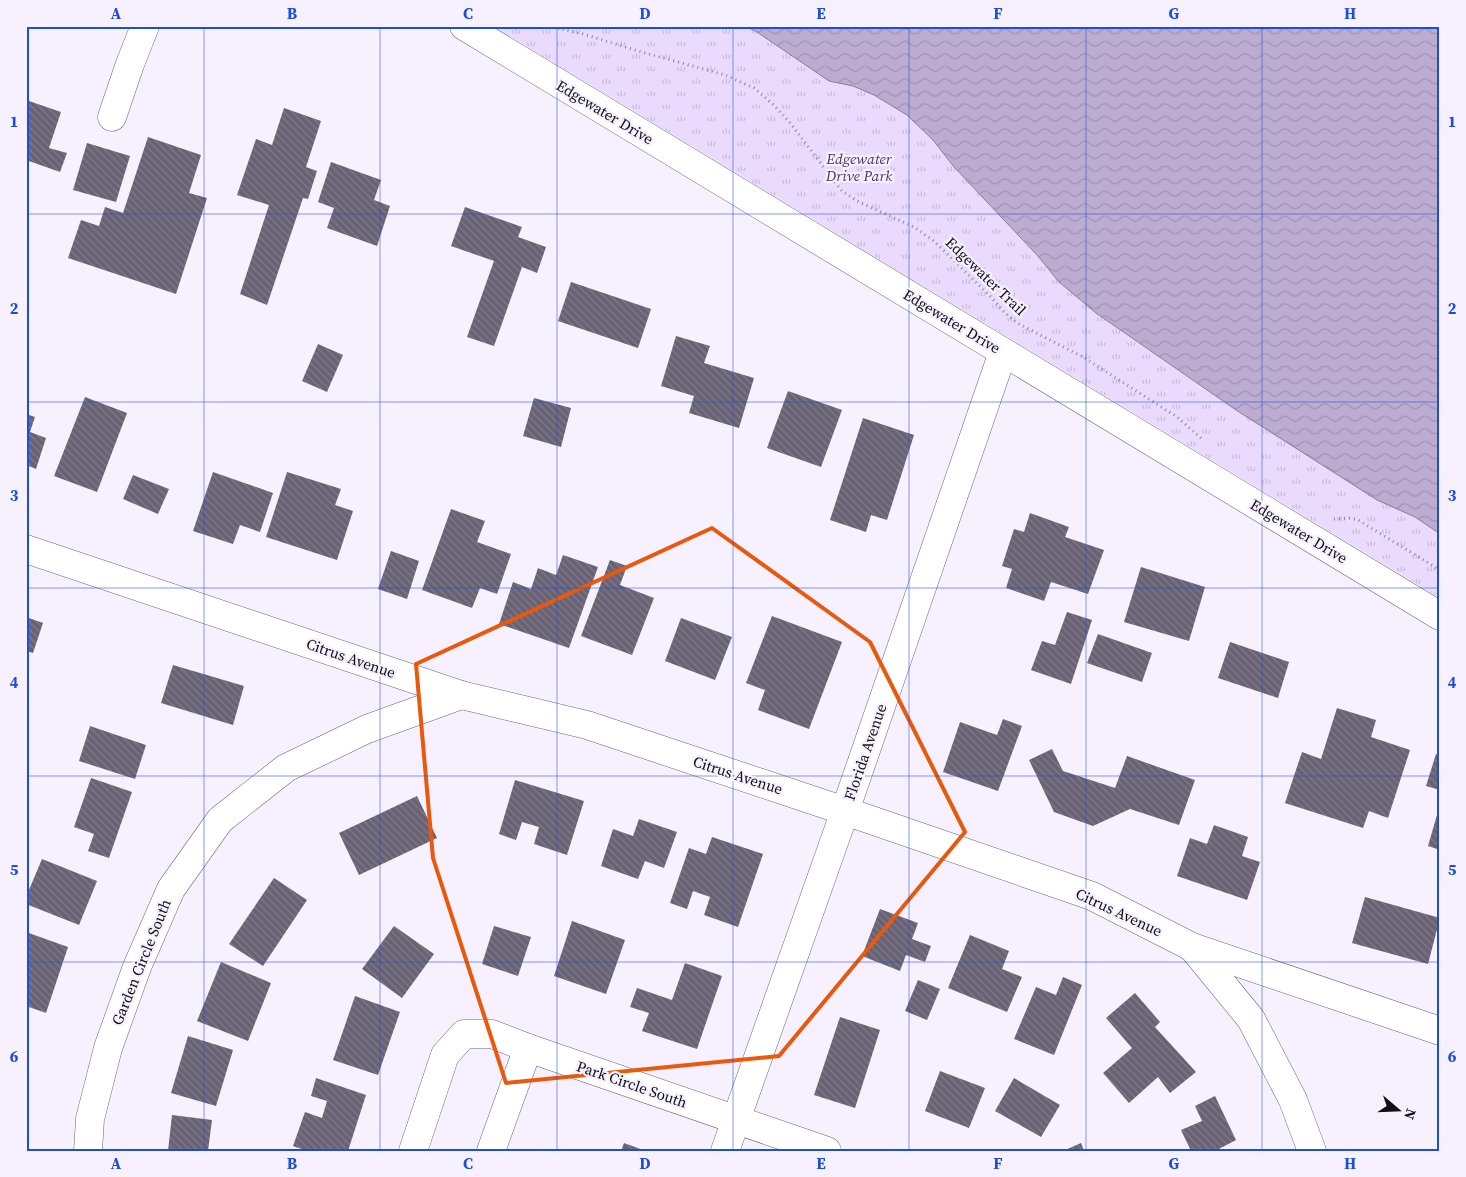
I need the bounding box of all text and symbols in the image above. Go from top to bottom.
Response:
text: A [111,2,122,24]
text: B [287,2,298,24]
text: C [463,2,473,24]
text: D [639,2,651,24]
text: E [816,2,826,24]
text: F [993,2,1003,24]
text: G [1169,2,1180,24]
text: H [1344,2,1356,24]
street label: Edgewater Drive [552,75,658,149]
text: 1 [10,110,18,132]
text: 1 [1448,110,1456,132]
park label: Edgewater Drive Park [825,148,893,186]
street label: Edgewater Trail [941,232,1031,320]
street label: Edgewater Drive [899,284,1005,358]
text: 2 [10,297,19,319]
text: 2 [1448,297,1457,319]
text: 3 [10,484,19,506]
text: 3 [1448,484,1457,506]
street label: Edgewater Drive [1246,494,1352,568]
street label: Citrus Avenue [304,633,399,683]
text: 4 [10,671,19,693]
text: 4 [1448,671,1457,693]
street label: Florida Avenue [839,701,891,803]
street label: Citrus Avenue [690,751,786,799]
text: 5 [10,858,19,880]
text: 5 [1448,858,1457,880]
street label: Citrus Avenue [1072,883,1166,941]
street label: Garden Circle South [106,896,176,1028]
text: 6 [10,1045,19,1067]
text: 6 [1448,1045,1457,1067]
street label: Park Circle South [574,1055,690,1113]
north arrow [1374,1084,1424,1134]
text: N [1399,1106,1421,1122]
text: A [111,1152,122,1174]
text: B [287,1152,298,1174]
text: C [463,1152,473,1174]
text: D [639,1152,651,1174]
text: E [816,1152,826,1174]
text: F [993,1152,1003,1174]
text: G [1169,1152,1180,1174]
text: H [1344,1152,1356,1174]

